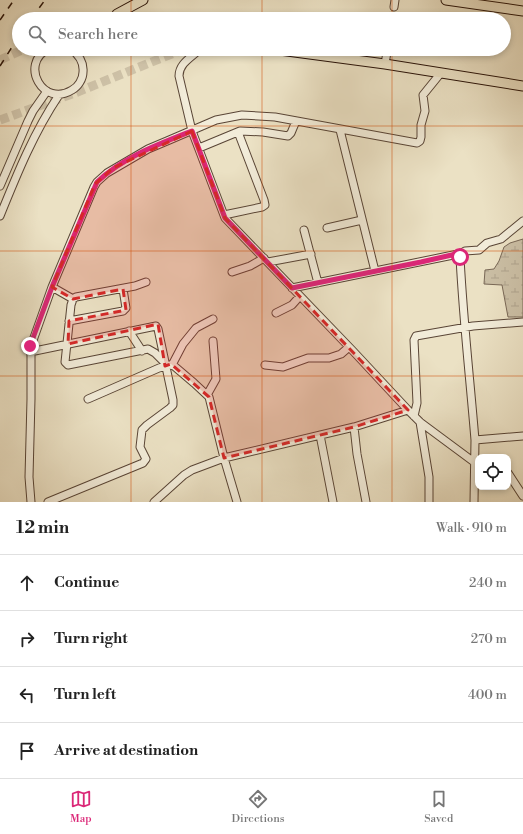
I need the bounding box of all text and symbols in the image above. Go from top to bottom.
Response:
search box [12,12,511,56]
icon: search [26,23,48,45]
text: Search here [58,25,138,44]
route start [451,248,469,266]
route end [21,337,39,355]
map controls [475,454,511,490]
button: locate [475,454,511,490]
text: 12 min [16,517,69,539]
text: Walk · 910 m [436,520,507,536]
icon: ahead [16,572,38,594]
text: Continue [54,573,119,592]
text: 240 m [469,575,507,591]
icon: right [16,628,38,650]
text: Turn right [54,629,128,648]
text: 270 m [471,631,507,647]
icon: left [16,684,38,706]
text: Turn left [54,685,116,704]
text: 400 m [468,687,507,703]
icon: arrive [16,740,38,762]
text: Arrive at destination [54,741,198,760]
tab: Map [70,788,92,826]
tab: Directions [232,788,285,826]
tab: Saved [424,788,453,826]

